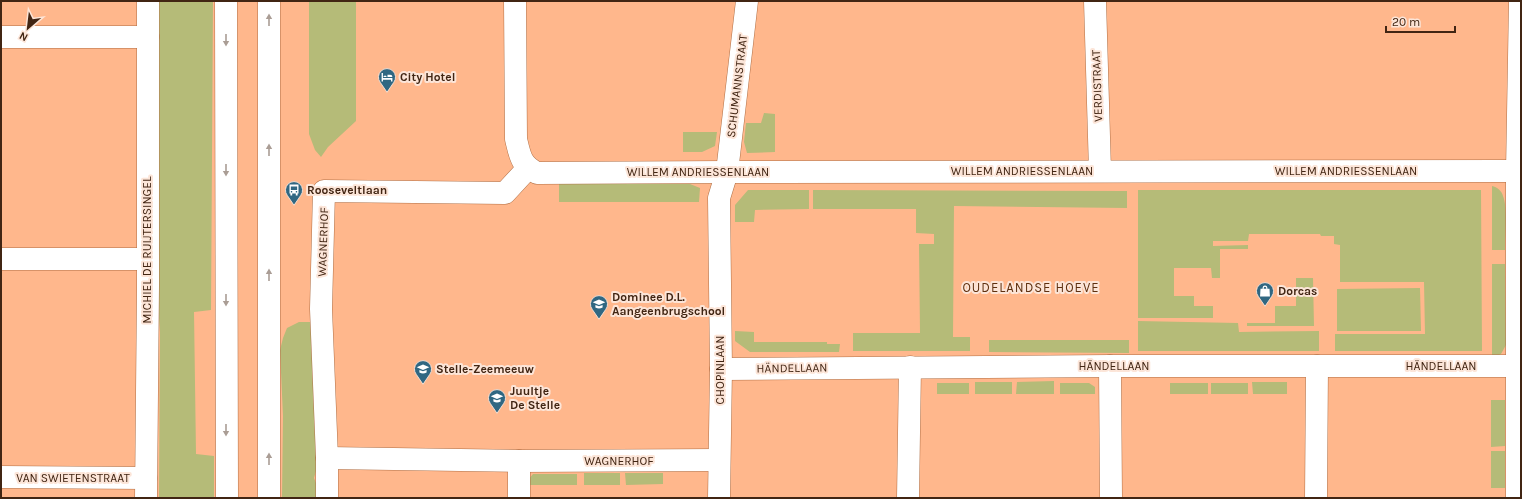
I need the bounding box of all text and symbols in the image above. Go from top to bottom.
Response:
north arrow [8,8,48,48]
scale bar [1386,8,1455,34]
one-way arrow [266,13,272,26]
text: 20 m [1392,15,1420,29]
text: N [17,29,30,44]
one-way arrow [223,34,229,47]
street label: SCHUMANNSTRAAT [724,34,750,138]
street label: VERDISTRAAT [1089,50,1105,122]
hotel icon: City Hotel [377,67,397,92]
place label: City Hotel [400,70,455,84]
one-way arrow [266,143,272,156]
one-way arrow [223,164,229,177]
street label: WILLEM ANDRIESSENLAAN [951,164,1093,178]
street label: WILLEM ANDRIESSENLAAN [1275,164,1417,178]
street label: WILLEM ANDRIESSENLAAN [627,165,769,179]
street label: MICHIEL DE RUIJTERSINGEL [140,176,154,324]
bus stop icon: Rooseveltlaan [284,180,304,205]
place label: Rooseveltlaan [307,183,387,197]
street label: WAGNERHOF [315,207,331,277]
one-way arrow [266,268,272,281]
district label: OUDELANDSE HOEVE [962,280,1100,295]
shop icon: Dorcas [1255,281,1275,306]
place label: Dorcas [1278,284,1317,298]
place label: Dominee D.L. Aangeenbrugschool [612,290,725,318]
one-way arrow [223,294,229,307]
school or university icon: Dominee D.L. Aangeenbrugschool [589,294,609,319]
street label: CHOPINLAAN [713,336,727,404]
school or university icon: Stelle-Zeemeeuw [413,359,433,384]
street label: HÄNDELLAAN [1078,359,1150,373]
street label: HÄNDELLAAN [1405,359,1477,373]
street label: HÄNDELLAAN [756,360,828,376]
place label: Stelle-Zeemeeuw [436,362,534,376]
place label: Juultje De Stelle [510,384,560,412]
school or university icon: Juultje De Stelle [487,388,507,413]
one-way arrow [223,424,229,437]
one-way arrow [266,452,272,465]
street label: WAGNERHOF [584,454,654,468]
street label: VAN SWIETENSTRAAT [16,471,130,485]

